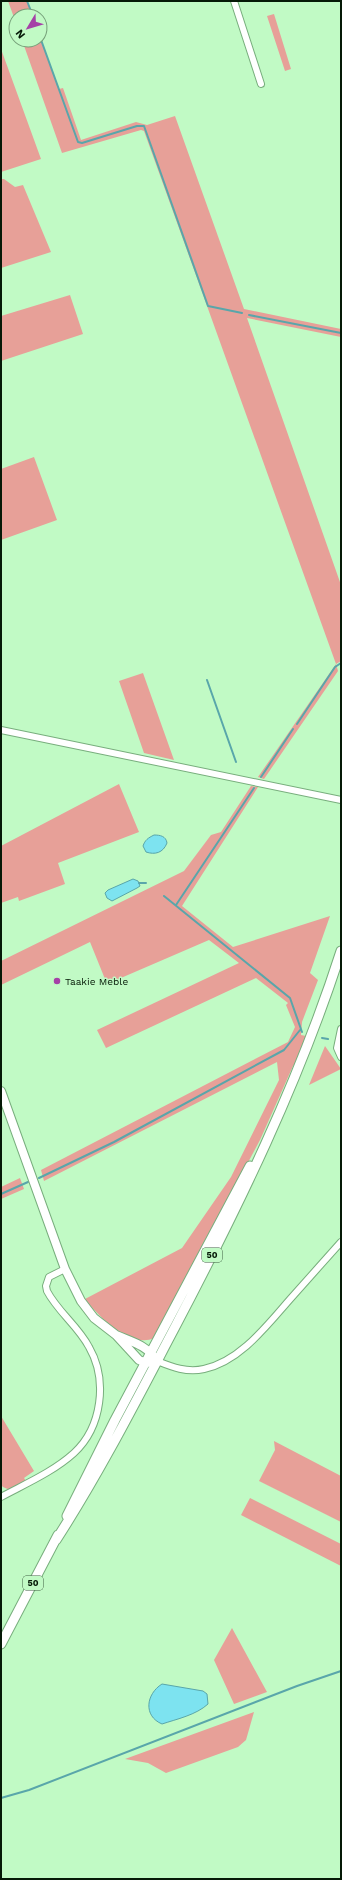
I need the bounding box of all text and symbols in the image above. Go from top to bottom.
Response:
north arrow [8,8,48,48]
text: N [13,27,28,41]
marker: Taakie Meble [52,976,62,986]
place label: Taakie Meble [65,976,128,987]
road number: 50 [202,1248,222,1262]
road number: 50 [23,1576,43,1590]

